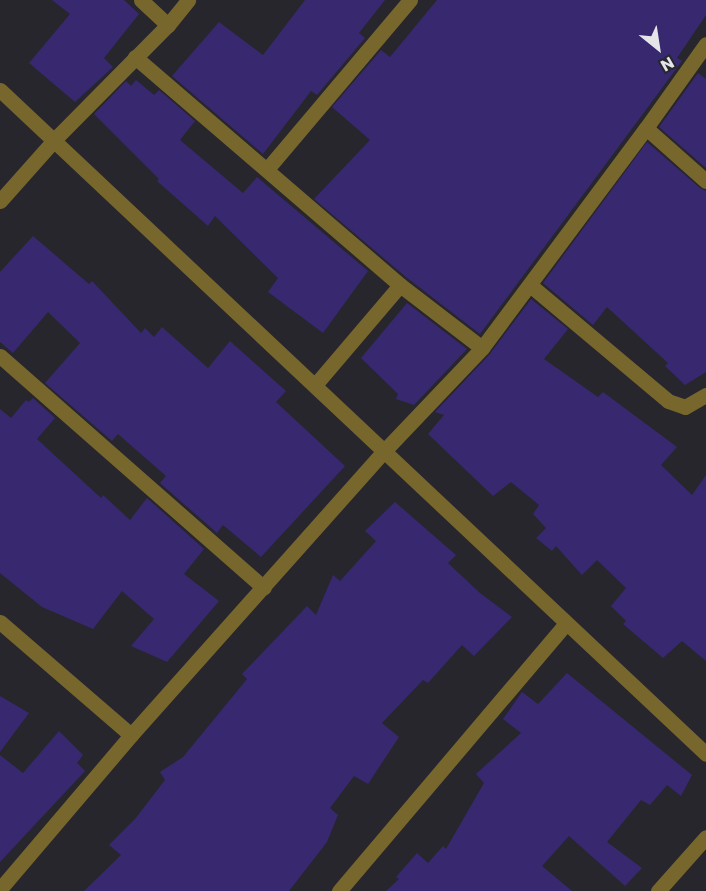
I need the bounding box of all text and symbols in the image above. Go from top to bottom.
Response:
north arrow [628,18,688,78]
text: N [656,51,678,77]

